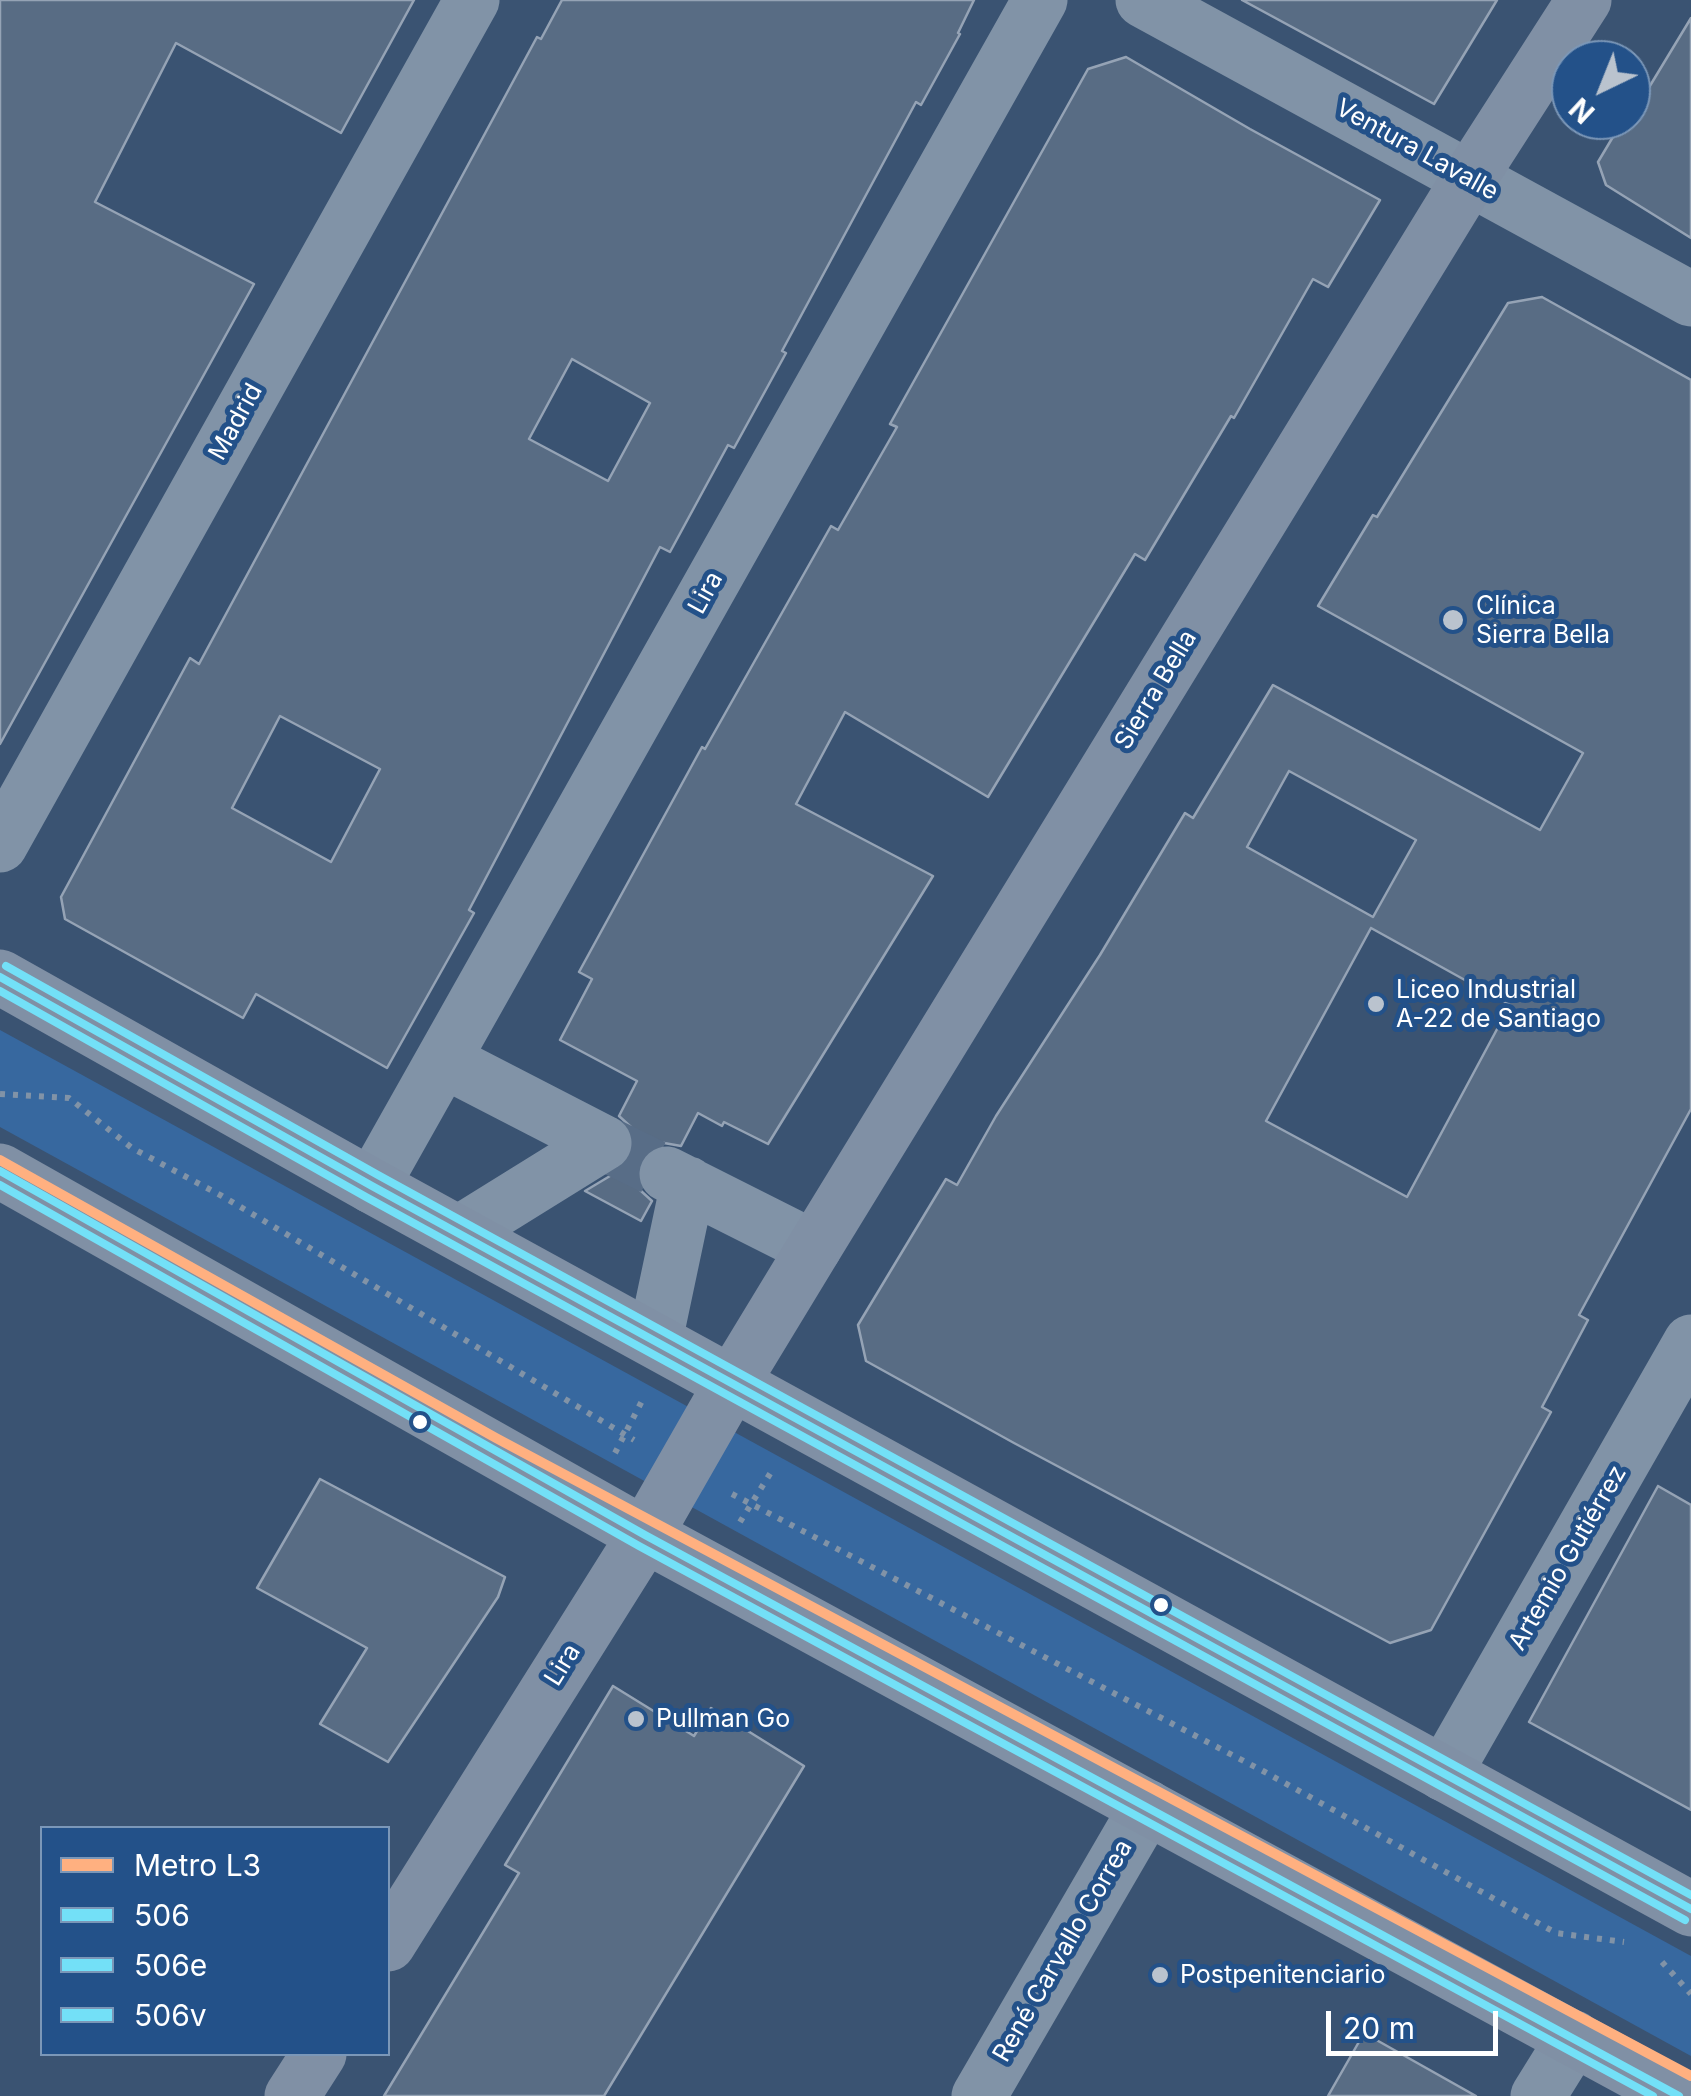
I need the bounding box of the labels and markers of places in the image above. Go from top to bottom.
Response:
place label: Clínica Sierra Bella [1476,591,1610,650]
marker: Clínica Sierra Bella [1440,607,1466,633]
place label: Liceo Industrial A-22 de Santiago [1396,975,1601,1034]
marker: Liceo Industrial A-22 de Santiago [1365,993,1387,1015]
unlabelled marker [410,1412,430,1432]
unlabelled marker [1151,1595,1171,1615]
place label: Pullman Go [656,1704,790,1734]
marker: Pullman Go [625,1708,647,1730]
place label: Postpenitenciario [1180,1960,1385,1990]
marker: Postpenitenciario [1149,1964,1171,1986]

